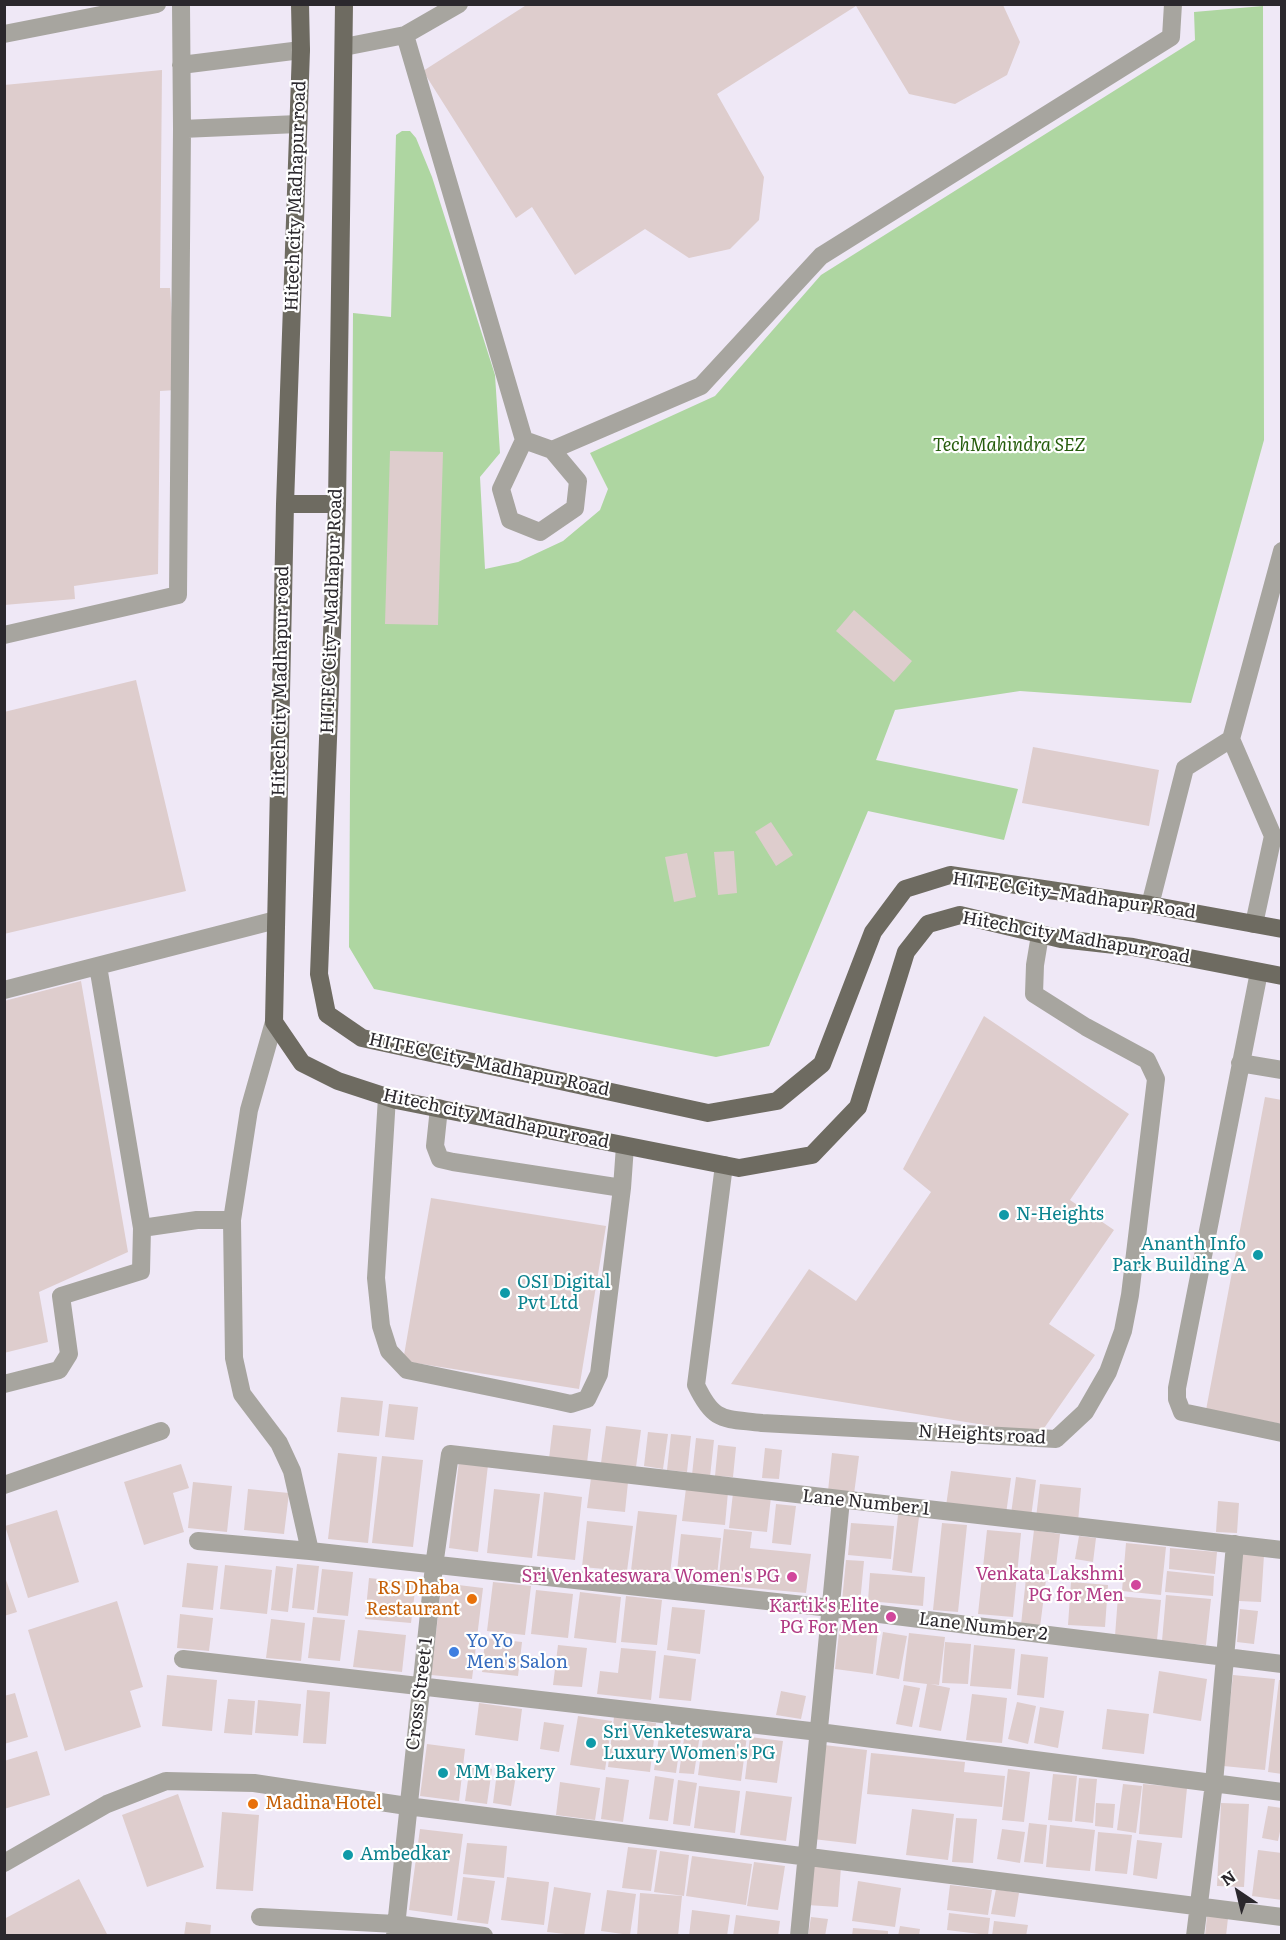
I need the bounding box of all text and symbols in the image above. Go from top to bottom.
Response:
street label: Hitech city Madhapur road [281,80,311,312]
park label: TechMahindra SEZ [933,435,1085,457]
street label: HITEC City–Madhapur Road [317,488,347,734]
street label: Hitech city Madhapur road [268,565,294,797]
street label: HITEC City–Madhapur Road [951,868,1197,924]
street label: Hitech city Madhapur road [960,907,1192,969]
street label: HITEC City–Madhapur Road [367,1029,611,1101]
street label: Hitech city Madhapur road [381,1084,611,1154]
place label: N-Heights [1016,1204,1104,1226]
marker: N-Heights [997,1208,1011,1222]
place label: Ananth Info Park Building A [1112,1234,1246,1276]
marker: Ananth Info Park Building A [1251,1248,1265,1262]
place label: OSI Digital Pvt Ltd [517,1272,611,1314]
marker: OSI Digital Pvt Ltd [498,1286,512,1300]
street label: N Heights road [917,1421,1047,1449]
street label: Lane Number 1 [801,1486,931,1520]
place label: Venkata Lakshmi PG for Men [975,1564,1124,1606]
place label: Sri Venkateswara Women's PG [522,1566,780,1588]
marker: Sri Venkateswara Women's PG [785,1570,799,1584]
place label: RS Dhaba Restaurant [366,1578,460,1620]
marker: Venkata Lakshmi PG for Men [1129,1578,1143,1592]
marker: RS Dhaba Restaurant [465,1592,479,1606]
place label: Kartik's Elite PG For Men [769,1596,879,1638]
street label: Lane Number 2 [917,1608,1049,1646]
marker: Kartik's Elite PG For Men [884,1610,898,1624]
place label: Yo Yo Men's Salon [466,1631,568,1674]
street label: Cross Street 1 [402,1636,438,1752]
marker: Yo Yo Men's Salon [447,1645,461,1659]
place label: Sri Venketeswara Luxury Women's PG [603,1722,776,1764]
marker: Sri Venketeswara Luxury Women's PG [584,1736,598,1750]
place label: MM Bakery [455,1762,555,1784]
marker: MM Bakery [436,1766,450,1780]
place label: Madina Hotel [265,1793,382,1815]
marker: Madina Hotel [246,1797,260,1811]
place label: Ambedkar [360,1844,450,1866]
marker: Ambedkar [341,1848,355,1862]
north arrow [1208,1862,1268,1922]
text: N [1215,1864,1240,1891]

